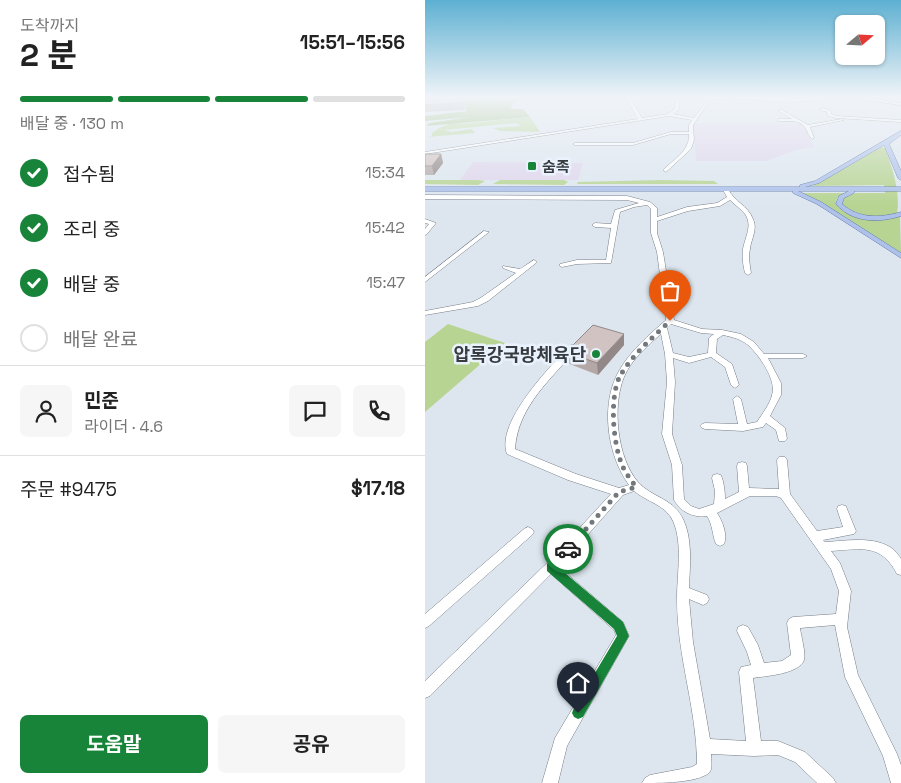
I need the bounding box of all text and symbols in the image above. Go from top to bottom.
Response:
text: 도착까지 [20,15,79,36]
north arrow [835,15,885,65]
map controls [835,15,885,65]
text: 15:51–15:56 [300,30,405,55]
text: 2 분 [20,35,77,75]
text: 배달 중 · 130 m [20,113,124,134]
place label: 숨족 [542,157,570,176]
icon: check [20,159,48,187]
marker: 숨족 [526,160,538,172]
text: 접수됨 [63,162,115,187]
text: 15:34 [365,162,405,183]
icon: check [20,214,48,242]
text: 조리 중 [63,217,120,242]
text: 15:42 [365,217,405,238]
icon: check [20,269,48,297]
pin [649,270,691,321]
text: 배달 중 [63,272,120,297]
text: 15:47 [366,272,405,293]
icon: bag [656,277,684,305]
text: 배달 완료 [63,327,138,352]
place label: 압록강국방체육단 [454,343,586,366]
marker: 압록강국방체육단 [590,348,602,360]
button: person [20,385,72,437]
button: chat [289,385,341,437]
button: phone [353,385,405,437]
text: 민준 [84,388,119,413]
text: 라이더 · 4.6 [84,416,163,437]
text: $17.18 [351,476,405,501]
text: 주문 #9475 [20,477,117,502]
courier [543,524,593,574]
icon: car [554,535,582,563]
pin [557,662,599,713]
icon: home [564,669,592,697]
button: 도움말 [20,715,208,773]
button: 공유 [218,715,405,773]

